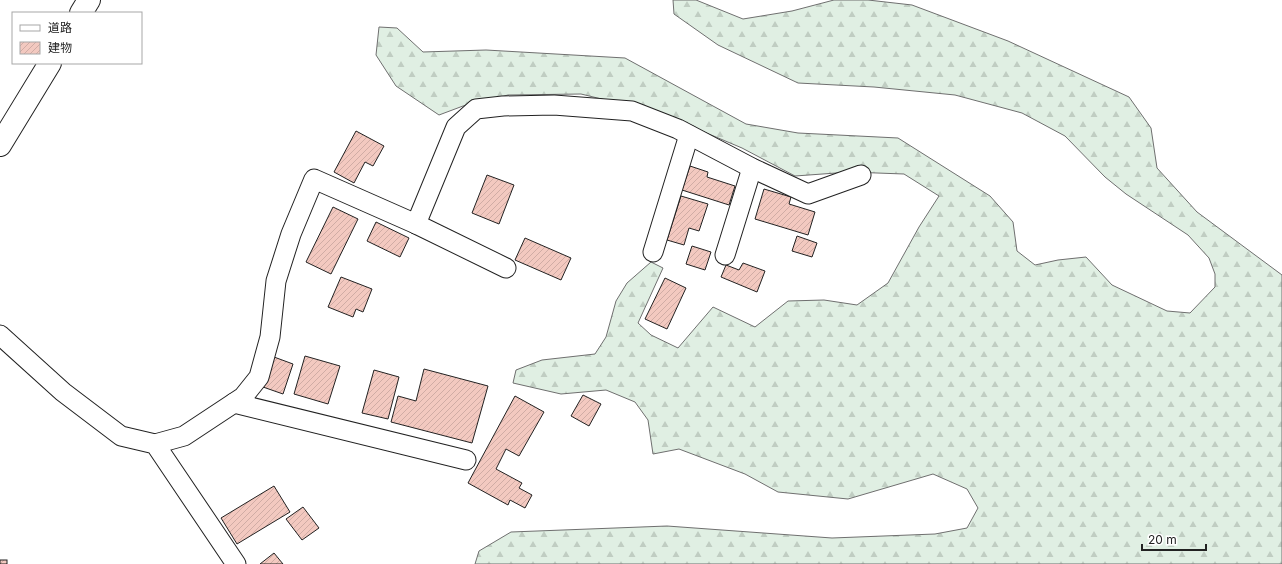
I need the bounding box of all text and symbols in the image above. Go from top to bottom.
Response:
legend [12,12,142,64]
text: 道路 [48,20,72,35]
text: 建物 [48,40,72,55]
scale bar [1142,526,1206,552]
text: 20 m [1148,532,1177,547]

